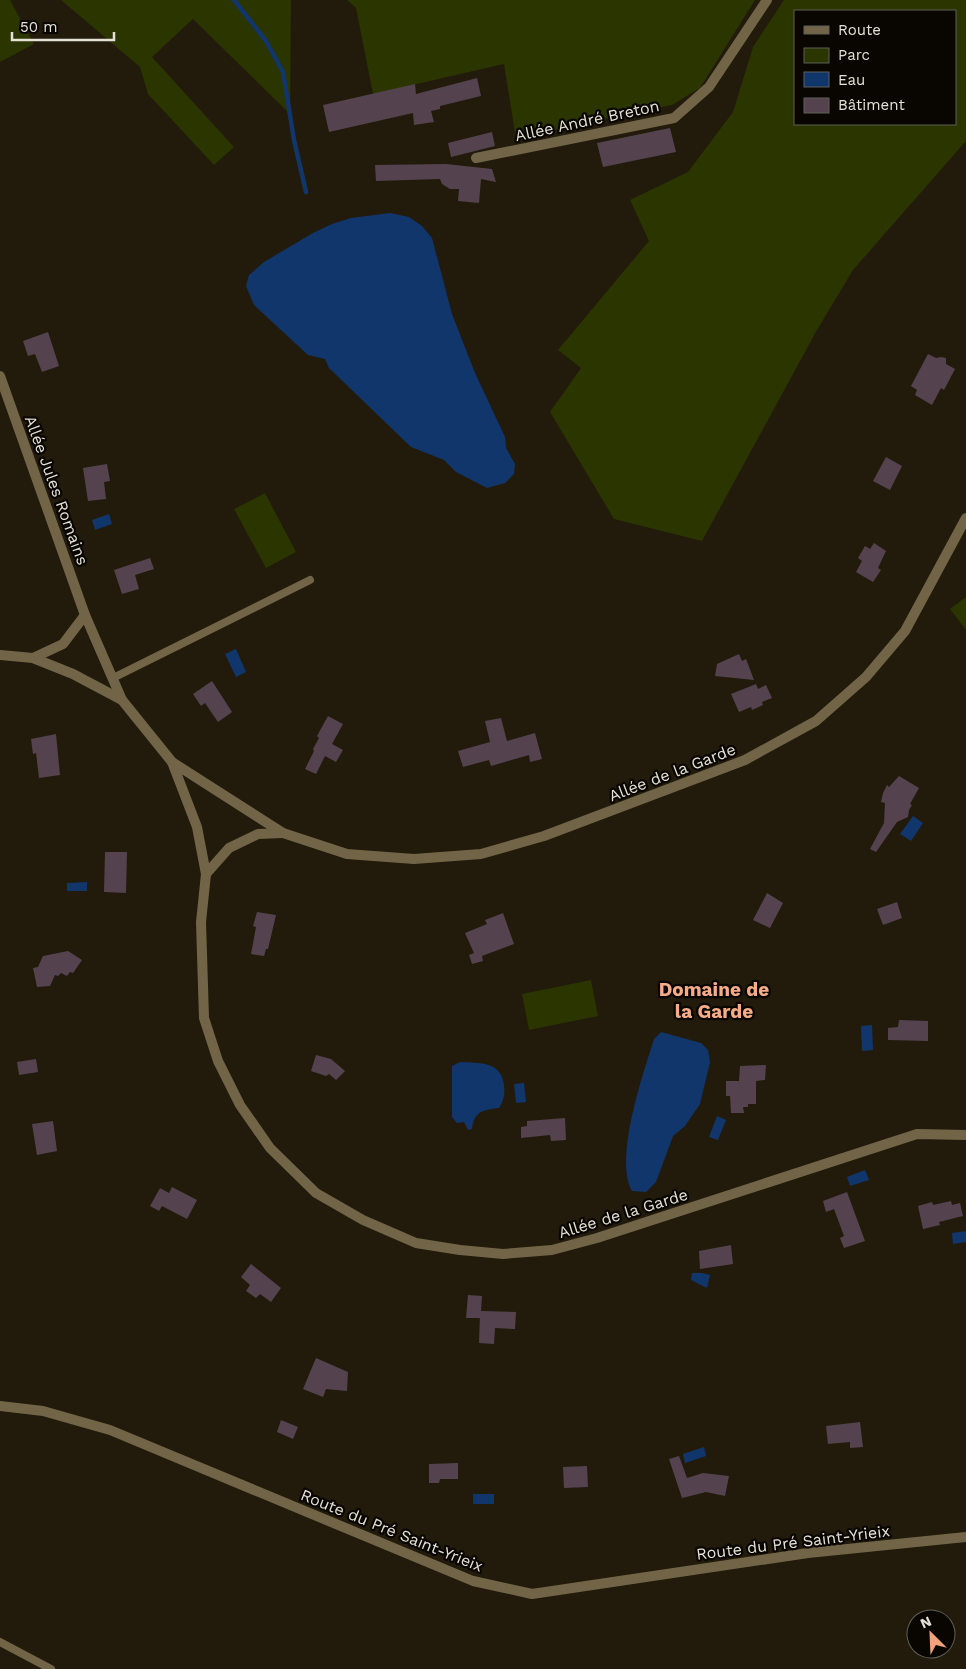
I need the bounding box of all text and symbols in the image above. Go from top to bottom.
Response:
scale bar [12,10,115,42]
legend [794,10,956,125]
text: 50 m [20,18,57,36]
text: Route [838,21,881,39]
text: Parc [838,46,870,64]
text: Eau [838,71,865,89]
street label: Allée André Breton [513,96,661,145]
text: Bâtiment [838,96,905,114]
street label: Allée Jules Romains [21,413,92,567]
street label: Allée de la Garde [606,740,738,805]
district label: Domaine de la Garde [659,978,769,1023]
street label: Allée de la Garde [556,1185,690,1242]
street label: Route du Pré Saint-Yrieix [298,1485,486,1576]
street label: Route du Pré Saint-Yrieix [695,1521,891,1564]
north arrow [906,1609,956,1659]
text: N [918,1613,934,1632]

